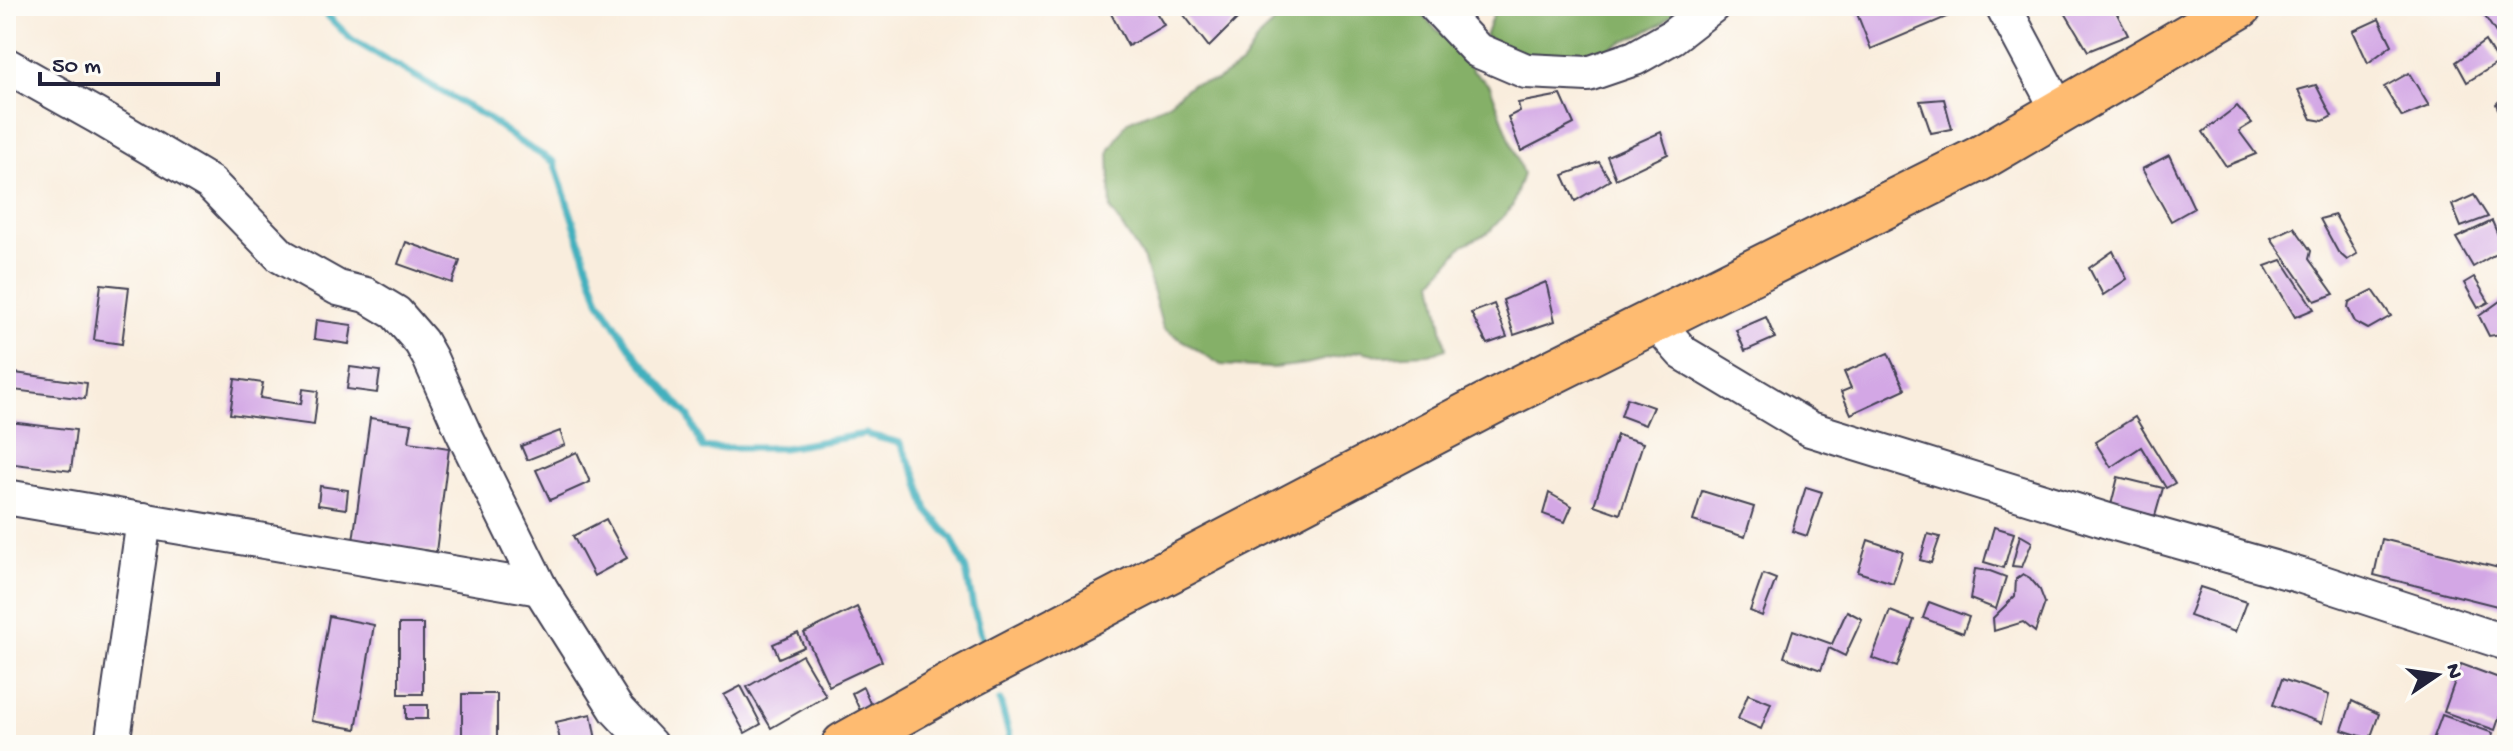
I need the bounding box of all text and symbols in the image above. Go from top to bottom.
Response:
scale bar [40,36,218,86]
text: 50 m [52,53,101,82]
north arrow [2397,635,2477,715]
text: N [2438,661,2467,681]

